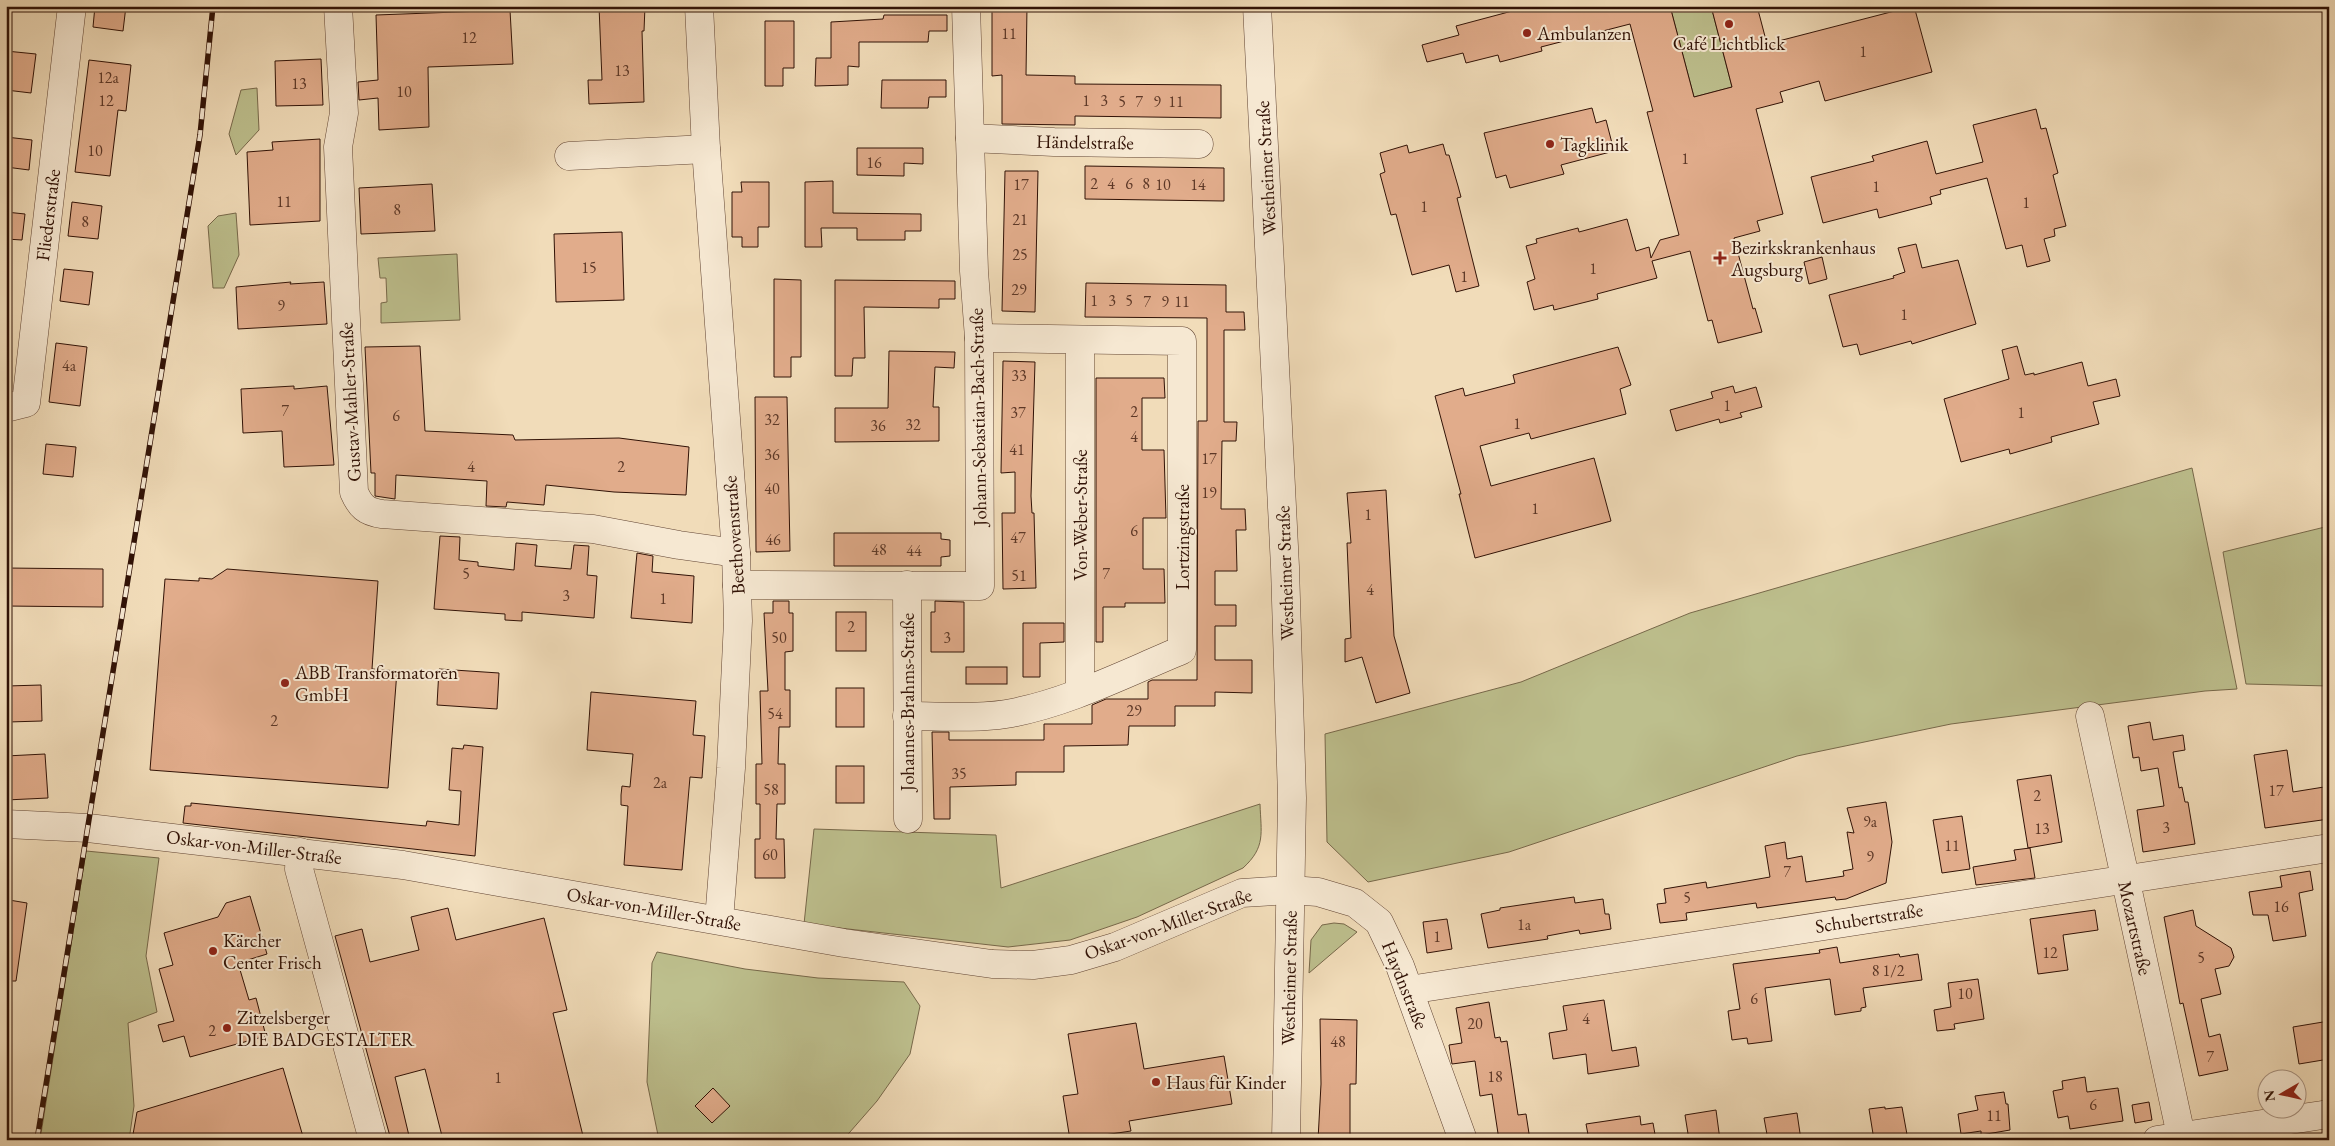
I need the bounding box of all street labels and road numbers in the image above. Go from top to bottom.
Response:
street label: Westheimer Straße [1250,100,1282,236]
street label: Händelstraße [1036,129,1134,155]
street label: Fliederstraße [30,168,66,262]
street label: Johann-Sebastian-Bach-Straße [964,308,992,528]
street label: Gustav-Mahler-Straße [333,321,367,483]
street label: Von-Weber-Straße [1068,449,1093,581]
street label: Beethovenstraße [717,475,751,595]
street label: Lortzingstraße [1170,484,1195,590]
street label: Westheimer Straße [1270,505,1300,641]
street label: Johannes-Brahms-Straße [895,613,920,793]
street label: Oskar-von-Miller-Straße [165,824,343,870]
street label: Mozartstraße [2112,878,2158,978]
street label: Oskar-von-Miller-Straße [565,881,743,937]
street label: Oskar-von-Miller-Straße [1081,882,1255,966]
street label: Schubertstraße [1813,897,1925,939]
street label: Westheimer Straße [1275,910,1303,1046]
street label: Haydnstraße [1376,937,1434,1033]

